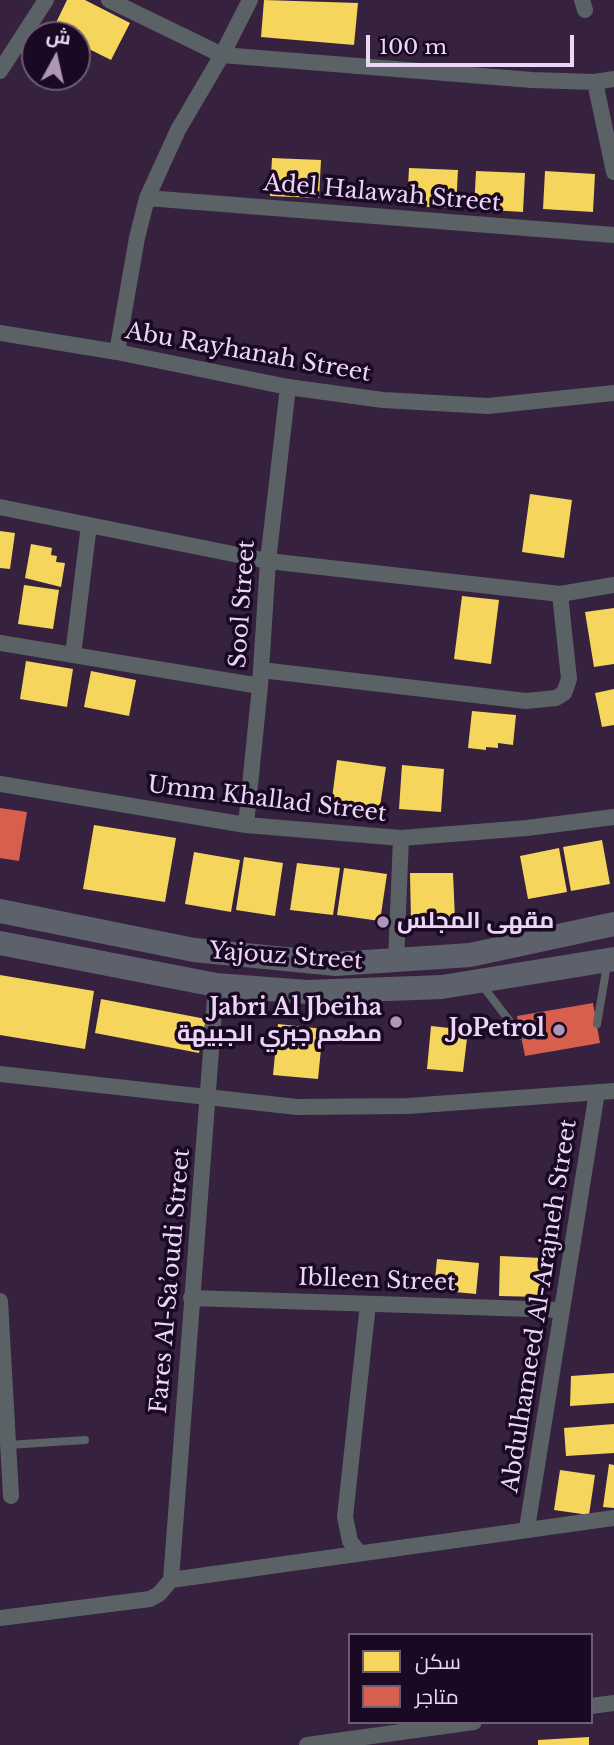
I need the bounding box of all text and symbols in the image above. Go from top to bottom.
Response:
north arrow [21,21,91,91]
scale bar [369,21,577,65]
text: ش [45,24,72,50]
text: 100 m [379,34,447,60]
street label: Adel Halawah Street [262,170,502,218]
street label: Abu Rayhanah Street [123,318,373,388]
street label: Sool Street [225,539,261,669]
street label: Umm Khallad Street [146,772,388,828]
place label: مقهى المجلس [397,908,554,936]
marker: مقهى المجلس [375,914,391,930]
street label: Yajouz Street [209,938,363,976]
place label: Jabri Al Jbeiha مطعم جبري الجبيهة [177,995,382,1049]
marker: Jabri Al Jbeiha مطعم جبري الجبيهة [388,1014,404,1030]
place label: JoPetrol [449,1016,545,1044]
marker: JoPetrol [551,1022,567,1038]
street label: Abdulhameed Al-Arajneh Street [497,1117,583,1495]
street label: Fares Al-Sa’oudi Street [146,1147,196,1415]
street label: Iblleen Street [298,1264,456,1298]
legend [348,1633,593,1724]
text: سكن [415,1649,461,1675]
text: متاجر [415,1684,459,1710]

